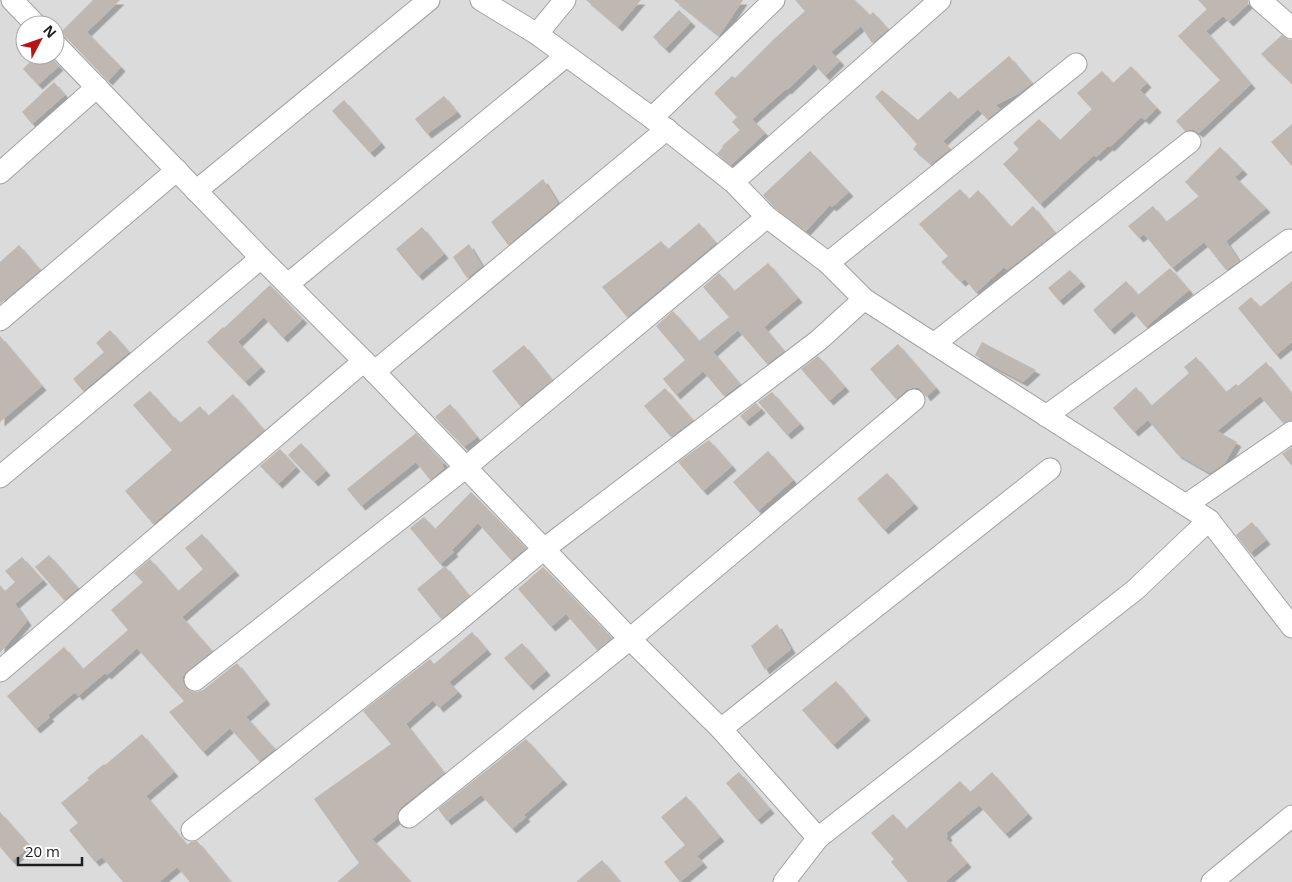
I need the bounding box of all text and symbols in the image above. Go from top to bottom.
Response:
north arrow [15,15,65,65]
text: N [39,21,61,42]
scale bar [18,834,81,866]
text: 20 m [25,841,60,861]

